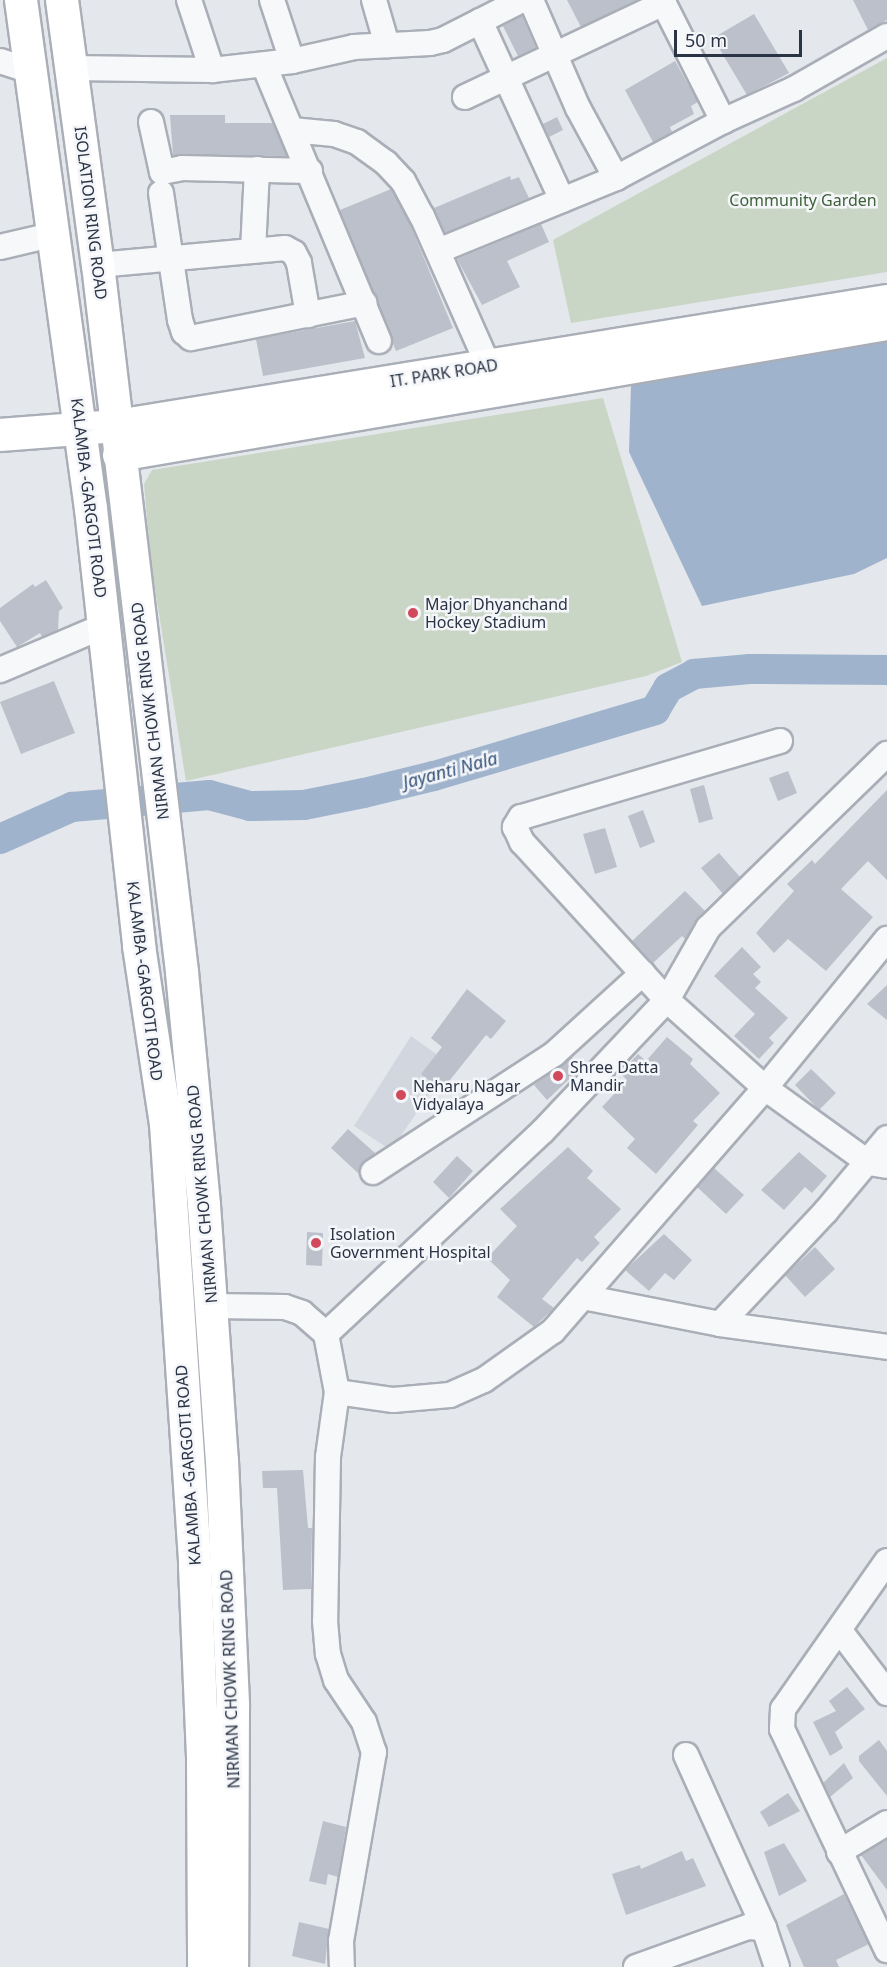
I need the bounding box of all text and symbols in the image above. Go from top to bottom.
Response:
scale bar [677,18,804,56]
text: 50 m [685,28,727,52]
street label: ISOLATION RING ROAD [71,125,111,301]
park label: Community Garden [729,190,877,210]
street label: IT. PARK ROAD [389,355,499,391]
street label: KALAMBA -GARGOTI ROAD [67,397,111,599]
place label: Major Dhyanchand Hockey Stadium [425,594,568,632]
street label: NIRMAN CHOWK RING ROAD [127,601,173,821]
marker: Major Dhyanchand Hockey Stadium [406,606,420,620]
water label: Jayanti Nala [400,747,500,793]
street label: KALAMBA -GARGOTI ROAD [123,880,167,1082]
place label: Shree Datta Mandir [570,1057,658,1095]
marker: Shree Datta Mandir [551,1069,565,1083]
place label: Neharu Nagar Vidyalaya [413,1076,520,1114]
street label: NIRMAN CHOWK RING ROAD [183,1084,221,1304]
marker: Neharu Nagar Vidyalaya [394,1088,408,1102]
place label: Isolation Government Hospital [330,1224,491,1262]
marker: Isolation Government Hospital [307,1234,325,1252]
street label: KALAMBA -GARGOTI ROAD [171,1364,205,1566]
street label: NIRMAN CHOWK RING ROAD [217,1569,243,1789]

